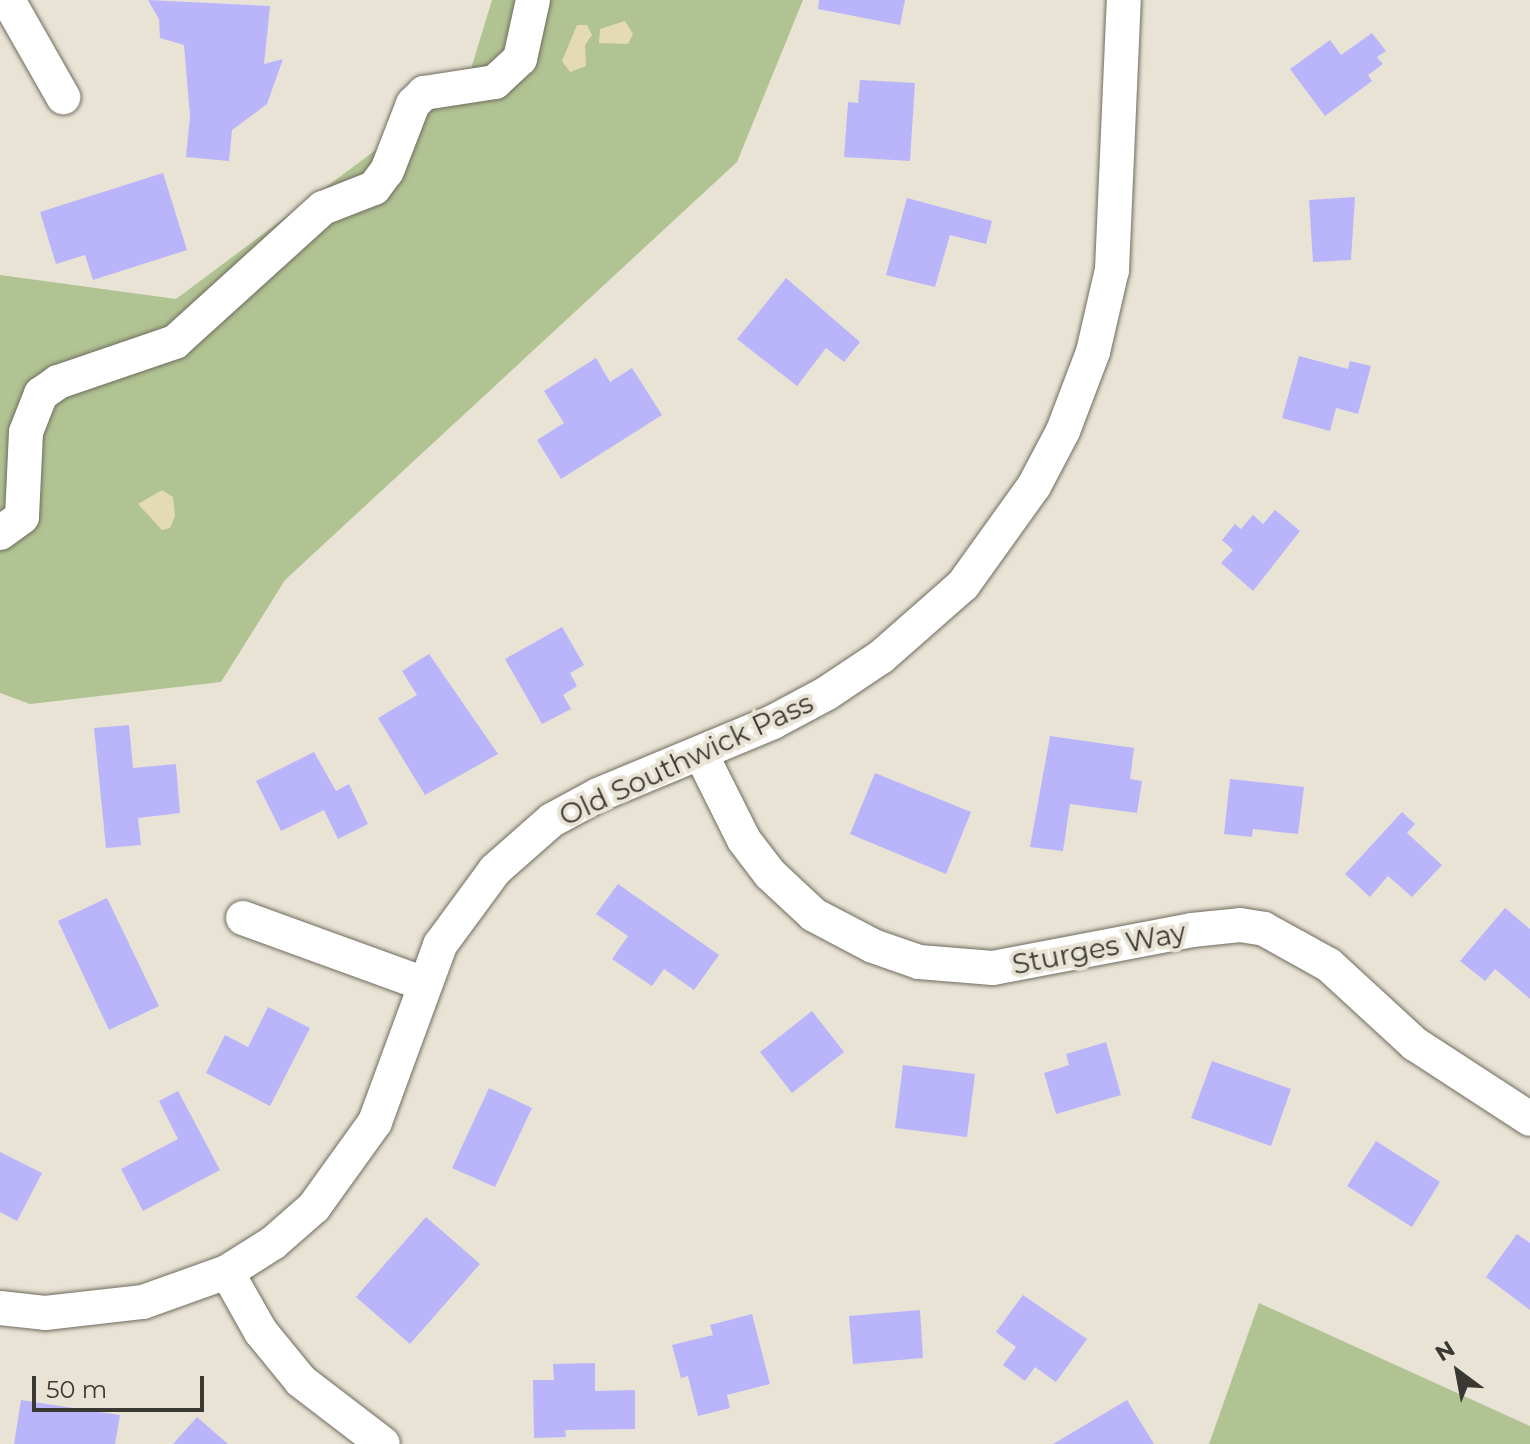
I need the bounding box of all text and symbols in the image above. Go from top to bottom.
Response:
street label: Old Southwick Pass [554,685,818,833]
street label: Sturges Way [1009,915,1189,981]
north arrow [1418,1332,1498,1412]
text: N [1430,1335,1460,1367]
scale bar [36,1360,208,1410]
text: 50 m [46,1375,107,1404]

